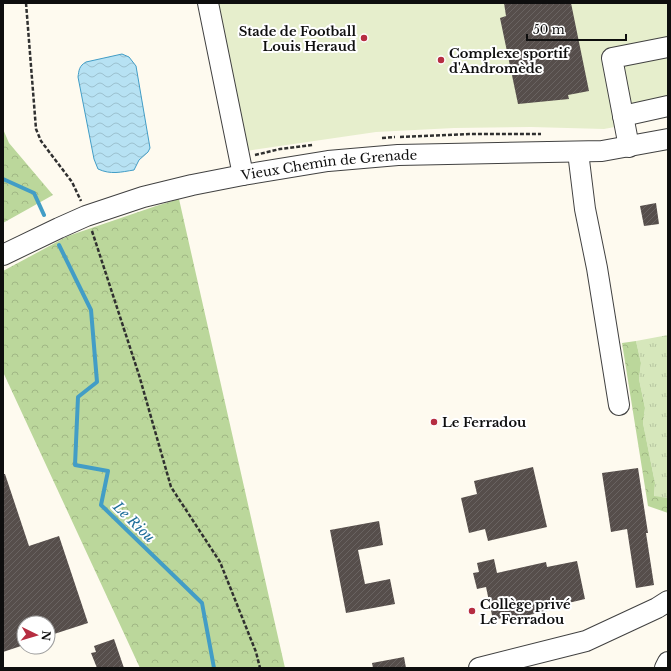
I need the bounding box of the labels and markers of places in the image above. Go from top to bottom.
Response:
place label: Stade de Football Louis Heraud [239,23,356,55]
marker: Stade de Football Louis Heraud [359,33,369,43]
place label: Complexe sportif d'Andromède [449,45,570,77]
marker: Complexe sportif d'Andromède [436,55,446,65]
place label: Le Ferradou [442,414,527,431]
marker: Le Ferradou [429,417,439,427]
place label: Collège privé Le Ferradou [480,596,571,628]
marker: Collège privé Le Ferradou [467,606,477,616]

